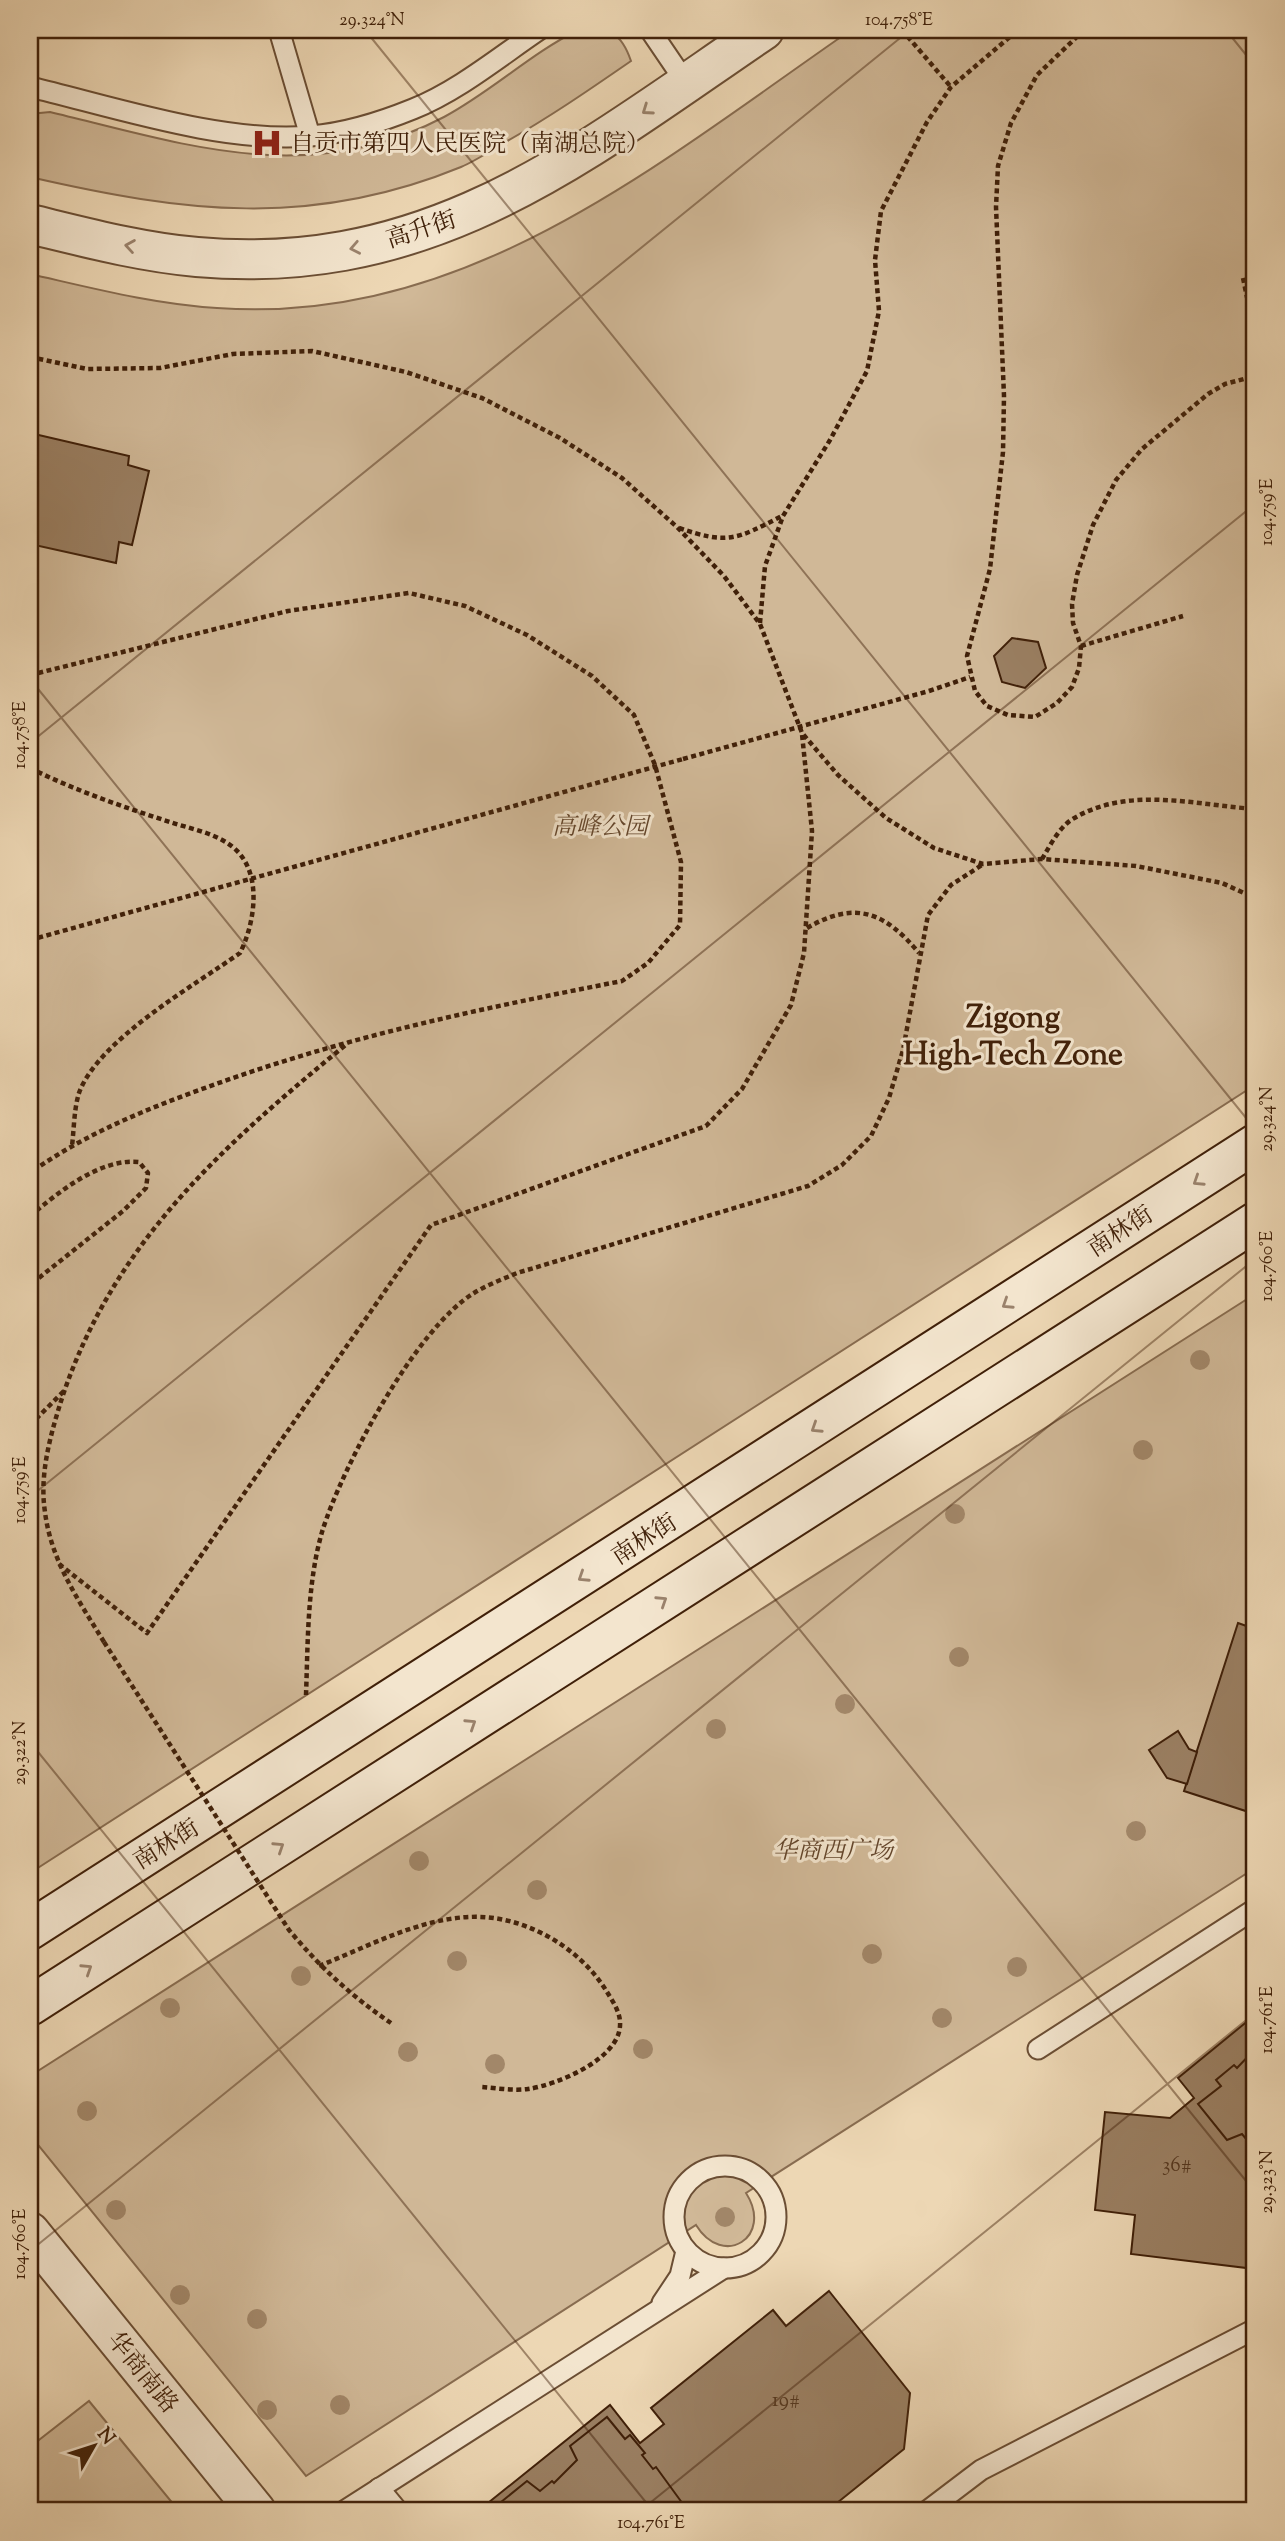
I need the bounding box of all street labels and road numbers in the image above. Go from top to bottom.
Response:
street label: 高升街 [382,204,461,258]
street label: 南林街 [1082,1199,1161,1267]
street label: 南林街 [606,1507,685,1575]
street label: 南林街 [128,1812,207,1879]
street label: 华商南路 [98,2325,185,2421]

